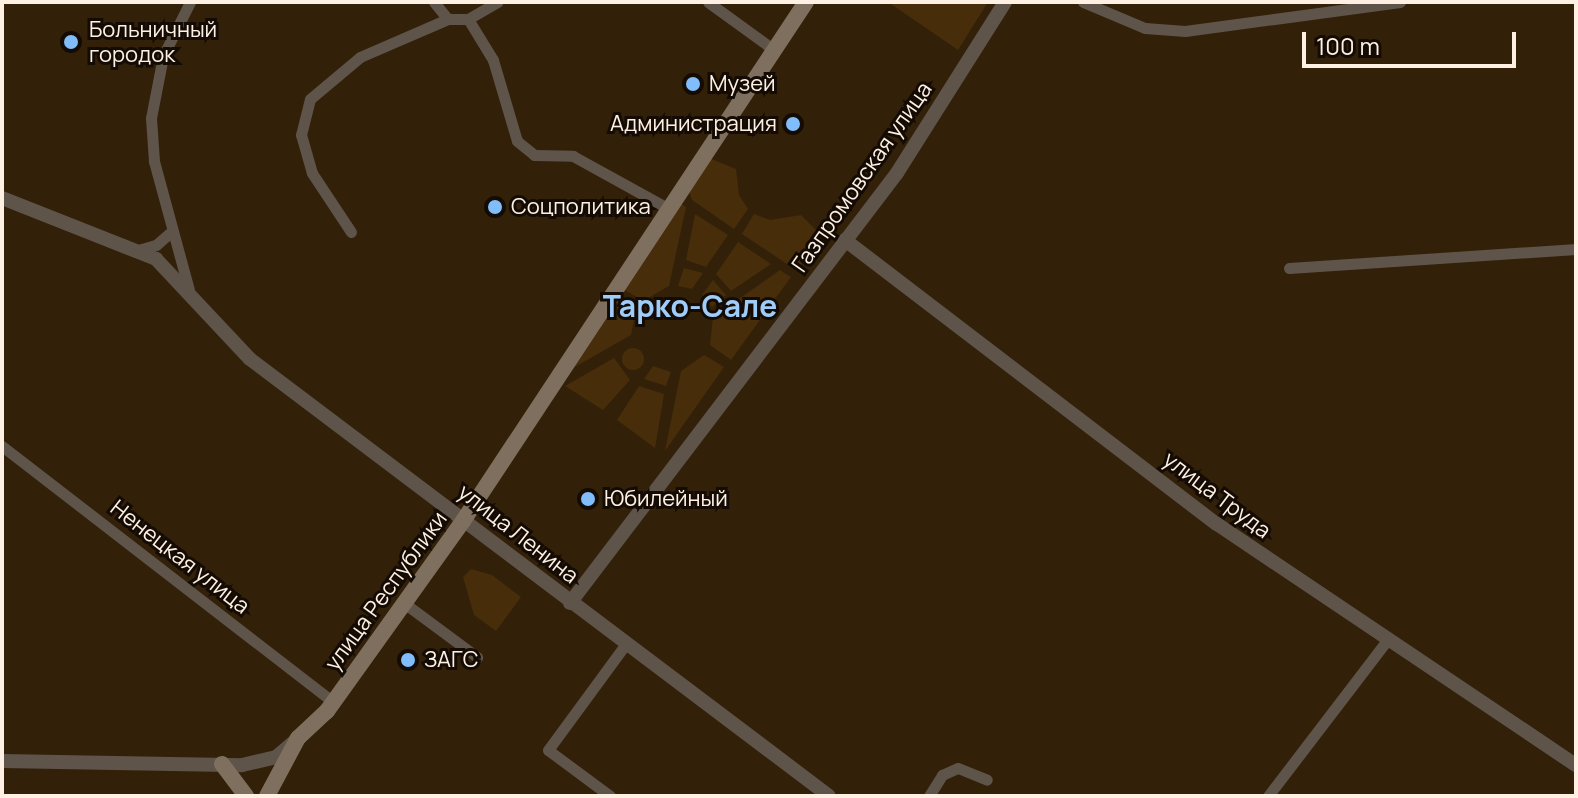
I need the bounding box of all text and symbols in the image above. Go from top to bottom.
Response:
place label: Больничный городок [89,16,217,68]
scale bar [1306,16,1520,66]
text: 100 m [1316,29,1380,62]
marker: Больничный городок [60,31,82,53]
place label: Музей [709,71,776,97]
marker: Музей [684,75,702,93]
street label: Газпромовская улица [786,77,938,277]
place label: Администрация [610,111,777,137]
marker: Администрация [784,115,802,133]
place label: Соцполитика [511,194,651,220]
marker: Соцполитика [486,198,504,216]
district label: Тарко-Сале [603,288,777,324]
street label: улица Труда [1158,446,1276,544]
street label: улица Ленина [453,479,583,589]
place label: Юбилейный [604,486,728,512]
marker: Юбилейный [579,490,597,508]
street label: Ненецкая улица [105,495,255,619]
street label: улица Республики [319,506,453,676]
place label: ЗАГС [424,647,478,673]
marker: ЗАГС [399,651,417,669]

